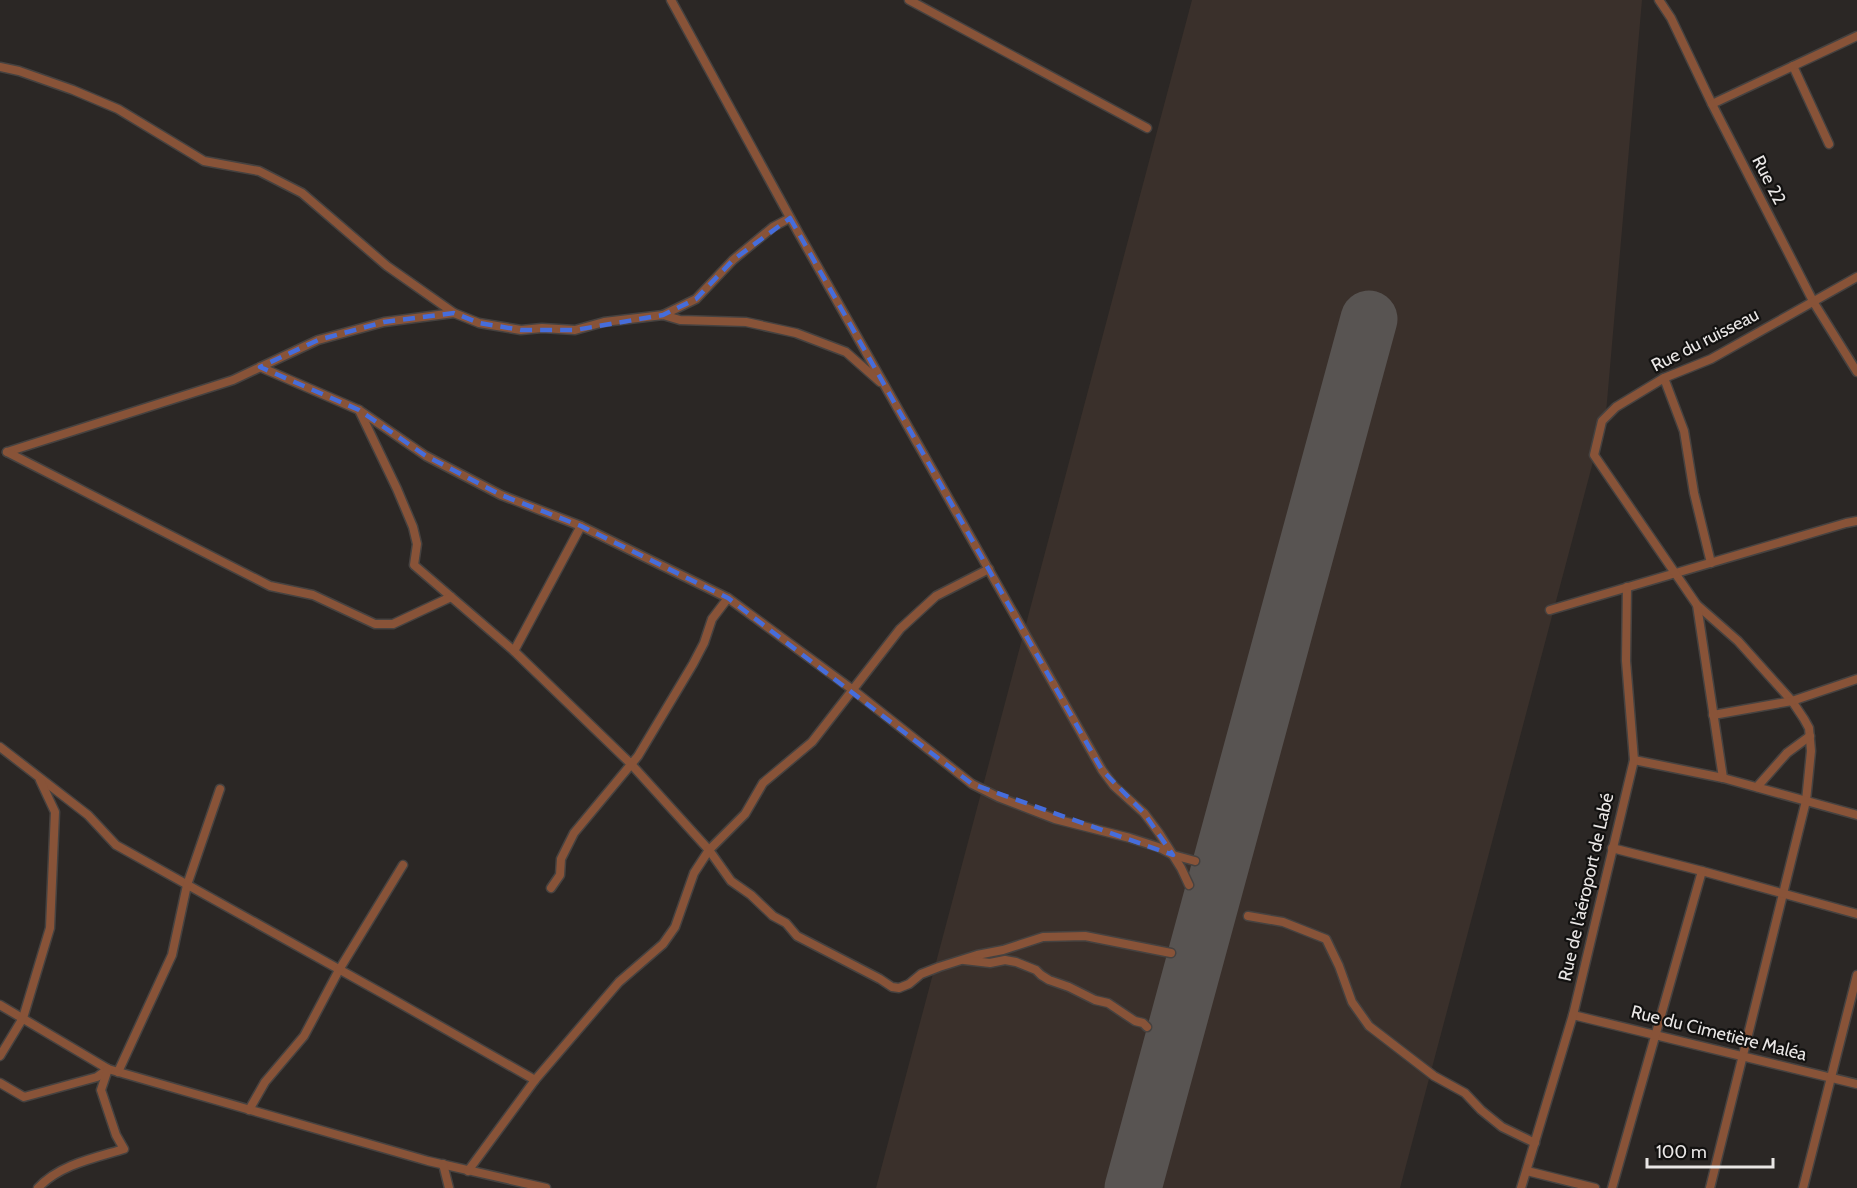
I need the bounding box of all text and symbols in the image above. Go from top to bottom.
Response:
street label: Rue 22 [1747,152,1791,208]
street label: Rue du ruisseau [1647,303,1763,377]
street label: Rue de l'aéroport de Labé [1554,791,1618,983]
street label: Rue du Cimetière Maléa [1629,1001,1809,1066]
scale bar [1647,1131,1773,1169]
text: 100 m [1656,1141,1707,1163]

